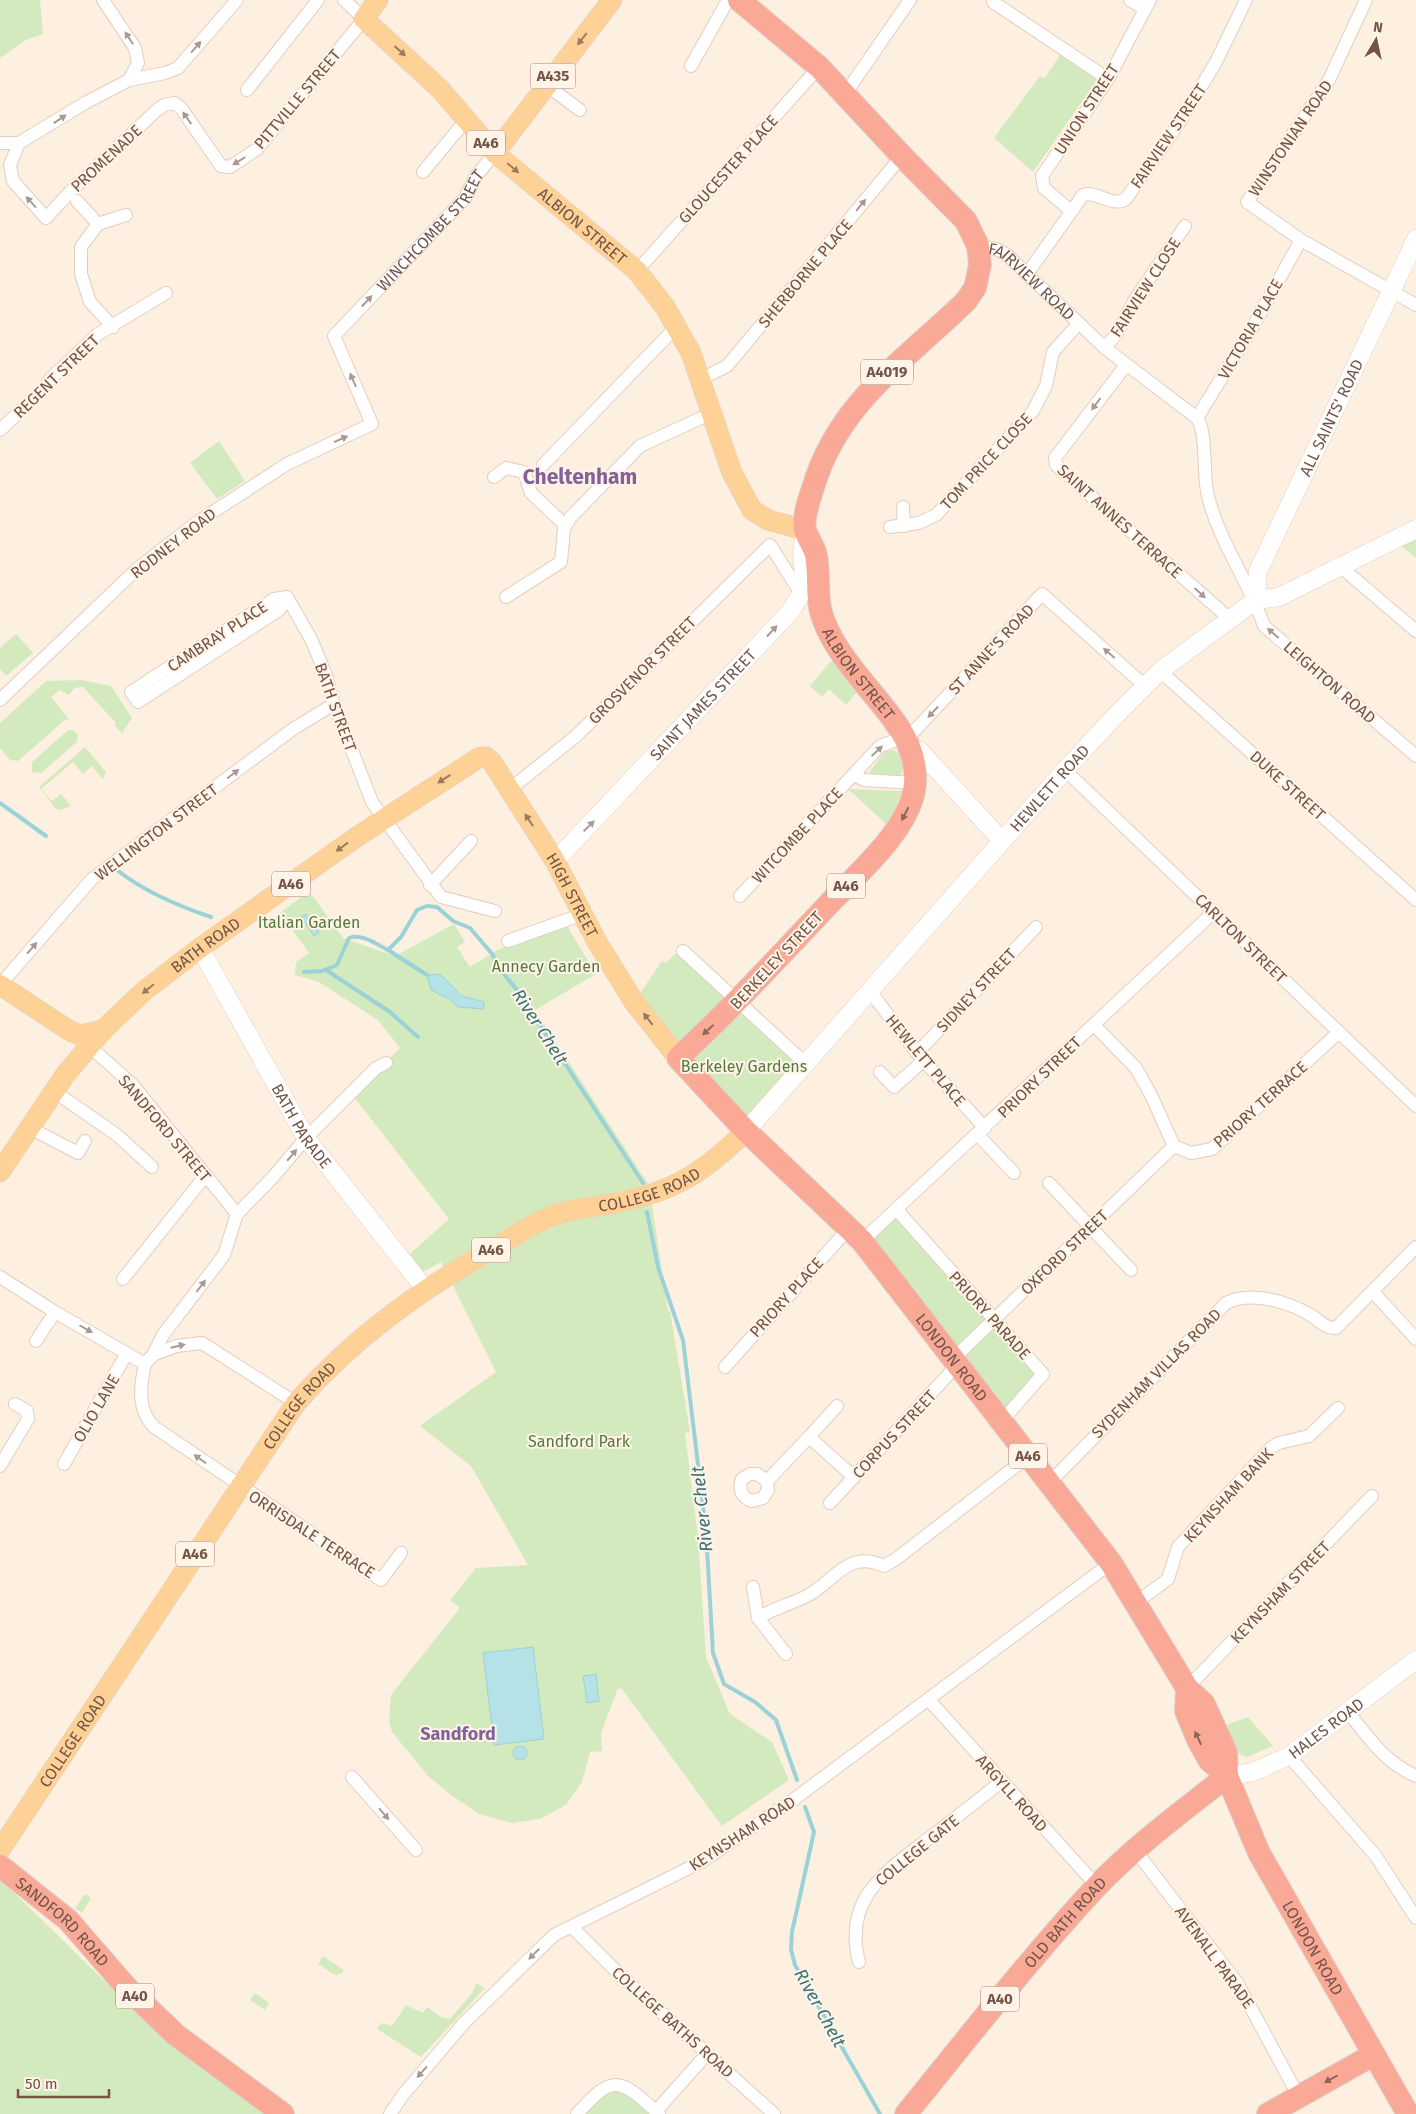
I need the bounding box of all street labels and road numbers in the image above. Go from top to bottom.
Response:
street label: PITTVILLE STREET [250,45,345,153]
street label: UNION STREET [1050,60,1123,158]
road number: A435 [530,64,576,88]
street label: WINSTONIAN ROAD [1245,77,1336,200]
street label: FAIRVIEW STREET [1126,80,1211,192]
street label: GLOUCESTER PLACE [675,111,782,227]
street label: PROMENADE [67,121,146,196]
road number: A46 [467,130,505,156]
street label: WINCHCOMBE STREET [373,165,488,295]
street label: ALBION STREET [534,184,631,269]
street label: SHERBORNE PLACE [754,215,856,331]
street label: FAIRVIEW CLOSE [1106,234,1185,341]
street label: FAIRVIEW ROAD [987,239,1079,324]
street label: VICTORIA PLACE [1214,276,1287,383]
street label: REGENT STREET [10,330,104,422]
street label: ALL SAINTS' ROAD [1296,356,1367,479]
road number: A4019 [861,360,913,384]
street label: TOM PRICE CLOSE [937,409,1036,514]
street label: SAINT ANNES TERRACE [1053,460,1186,582]
street label: RODNEY ROAD [127,504,220,583]
street label: CAMBRAY PLACE [164,597,271,676]
street label: ST ANNE'S ROAD [945,600,1038,699]
street label: GROSVENOR STREET [585,612,701,728]
street label: ALBION STREET [818,625,899,724]
street label: LEIGHTON ROAD [1280,637,1380,728]
street label: SAINT JAMES STREET [646,645,760,764]
street label: BATH STREET [311,660,361,755]
street label: HEWLETT ROAD [1006,741,1094,836]
street label: DUKE STREET [1246,747,1330,825]
street label: WELLINGTON STREET [91,780,222,885]
street label: WITCOMBE PLACE [748,784,847,887]
street label: HIGH STREET [542,849,602,941]
road number: A46 [272,872,310,896]
road number: A46 [827,874,865,898]
street label: CARLTON STREET [1191,890,1291,987]
street label: BERKELEY STREET [726,907,827,1013]
street label: BATH ROAD [167,914,244,977]
street label: SIDNEY STREET [933,944,1021,1036]
street label: HEWLETT PLACE [882,1011,969,1110]
street label: PRIORY STREET [994,1032,1086,1122]
street label: PRIORY TERRACE [1209,1057,1311,1152]
street label: SANDFORD STREET [114,1071,215,1186]
street label: BATH PARADE [268,1080,335,1172]
street label: COLLEGE ROAD [597,1164,704,1216]
street label: OXFORD STREET [1017,1205,1112,1299]
road number: A46 [472,1238,510,1262]
street label: PRIORY PLACE [746,1253,827,1341]
street label: PRIORY PARADE [945,1267,1034,1363]
street label: SYDENHAM VILLAS ROAD [1088,1305,1225,1442]
street label: LONDON ROAD [912,1310,991,1405]
street label: COLLEGE ROAD [259,1358,340,1453]
street label: OLIO LANE [69,1371,124,1446]
street label: CORPUS STREET [849,1386,941,1482]
road number: A46 [1009,1444,1047,1468]
street label: KEYNSHAM BANK [1180,1444,1277,1547]
street label: ORRISDALE TERRACE [245,1487,378,1582]
street label: KEYNSHAM STREET [1227,1537,1335,1647]
road number: A46 [176,1542,214,1566]
street label: COLLEGE ROAD [35,1691,110,1791]
street label: HALES ROAD [1285,1694,1368,1763]
street label: ARGYLL ROAD [972,1751,1051,1836]
street label: KEYNSHAM ROAD [686,1792,799,1875]
street label: COLLEGE GATE [872,1811,963,1890]
street label: SANDFORD ROAD [12,1873,113,1970]
street label: OLD BATH ROAD [1020,1873,1110,1972]
street label: LONDON ROAD [1278,1897,1347,1999]
street label: AVENALL PARADE [1171,1902,1258,2012]
street label: COLLEGE BATHS ROAD [608,1963,737,2082]
road number: A40 [116,1984,154,2008]
road number: A40 [981,1986,1019,2012]

